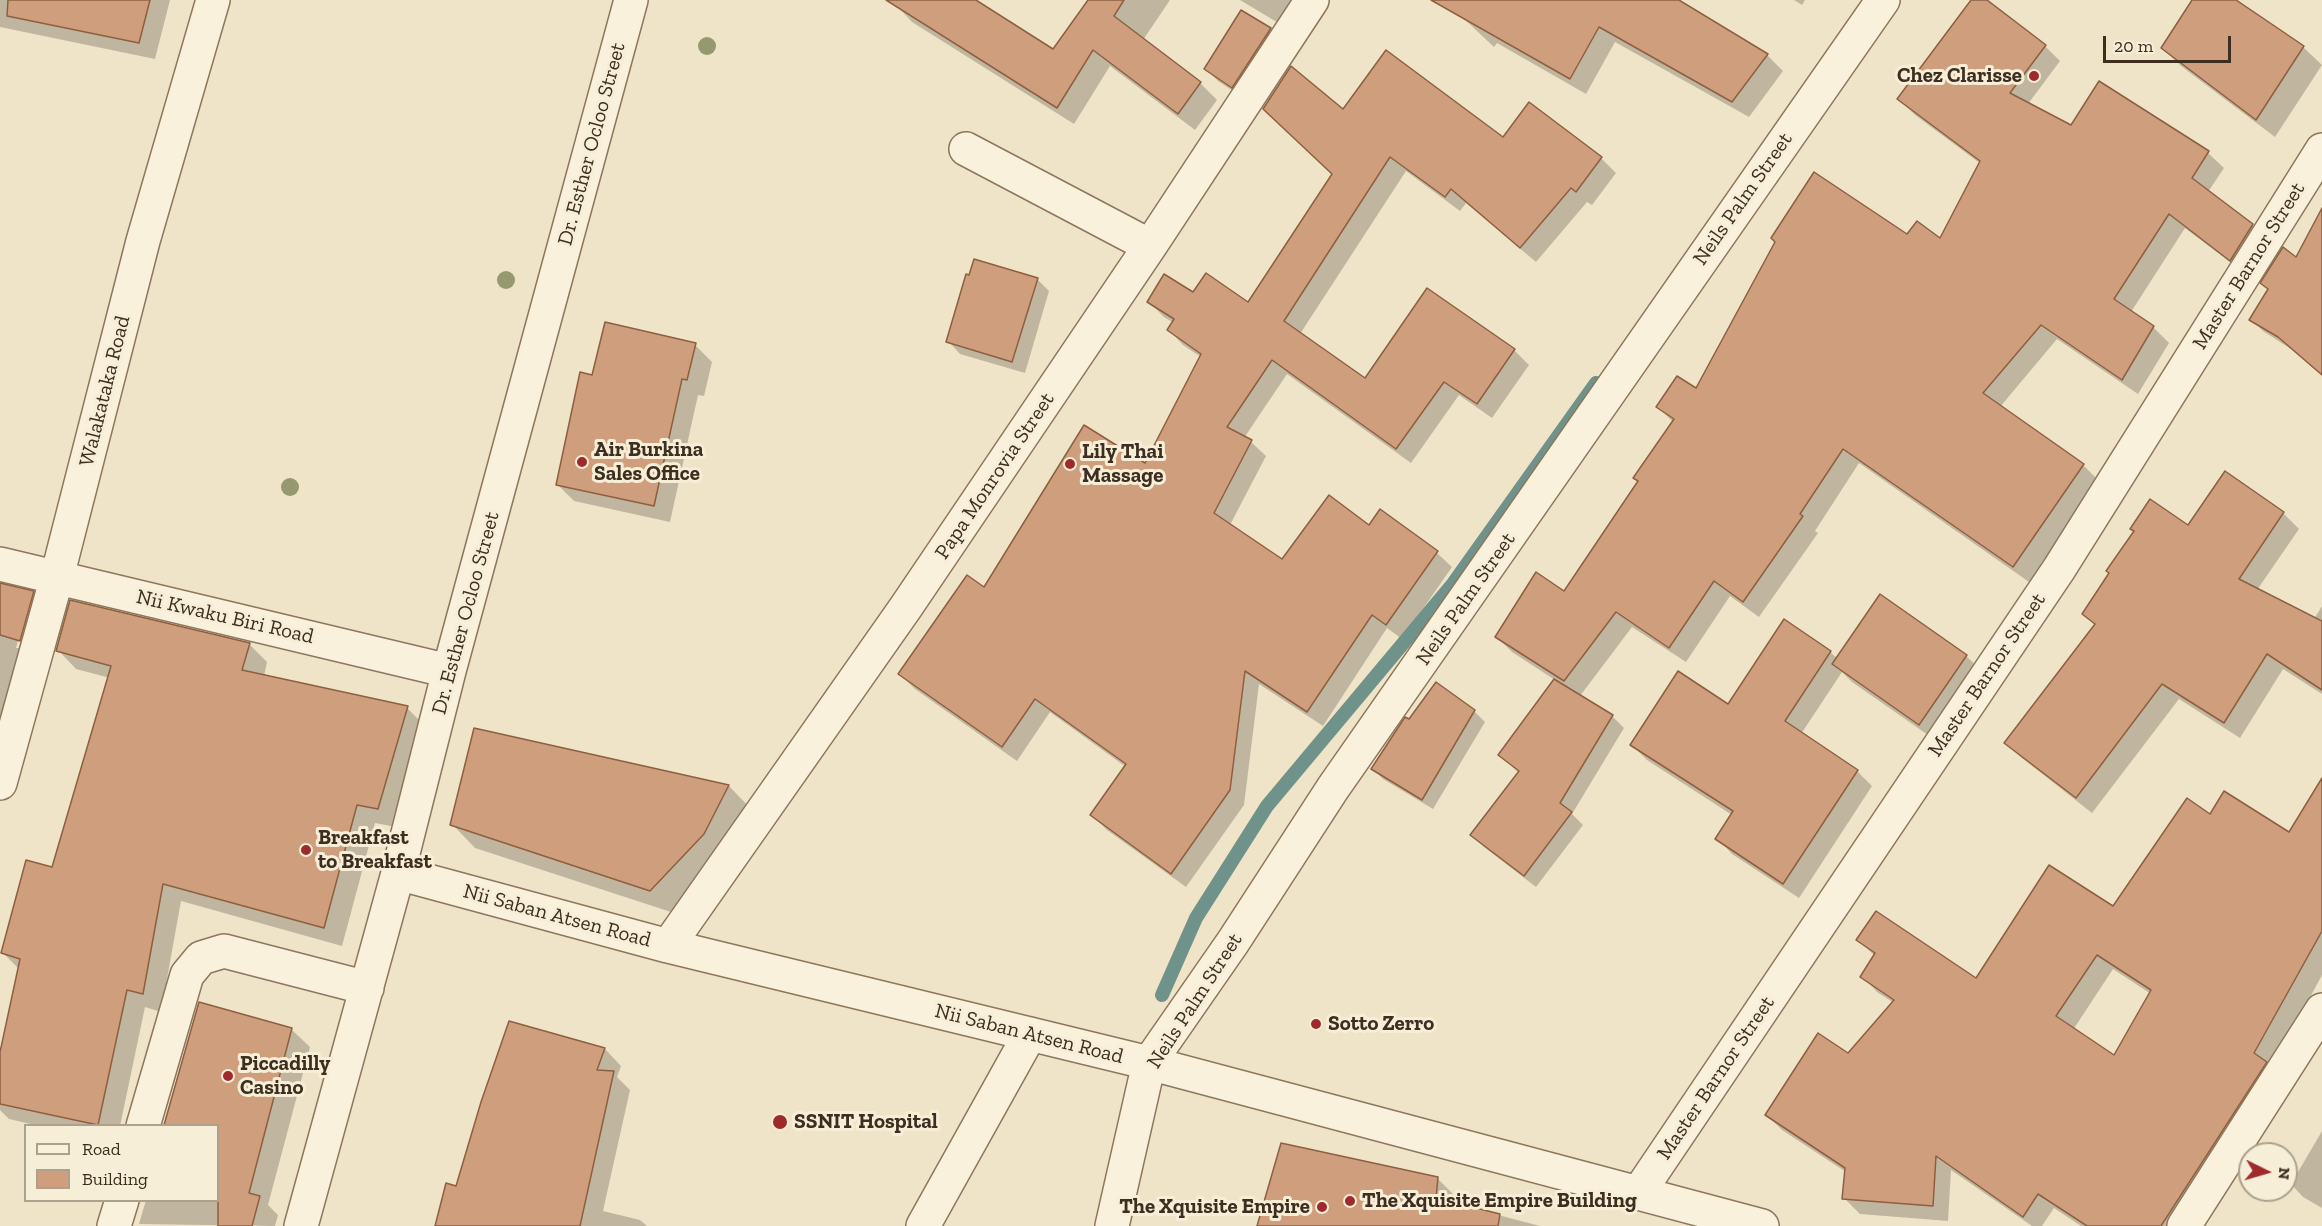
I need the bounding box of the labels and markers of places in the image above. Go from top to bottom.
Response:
place label: Chez Clarisse [1897,63,2022,89]
marker: Chez Clarisse [2027,69,2041,83]
place label: Air Burkina Sales Office [594,437,703,487]
place label: Lily Thai Massage [1082,439,1164,489]
marker: Air Burkina Sales Office [575,455,589,469]
marker: Lily Thai Massage [1063,457,1077,471]
place label: Breakfast to Breakfast [318,825,432,875]
marker: Breakfast to Breakfast [299,843,313,857]
place label: Sotto Zerro [1328,1011,1434,1037]
marker: Sotto Zerro [1309,1017,1323,1031]
place label: Piccadilly Casino [240,1051,330,1101]
marker: Piccadilly Casino [221,1069,235,1083]
place label: SSNIT Hospital [794,1109,938,1135]
marker: SSNIT Hospital [771,1113,789,1131]
place label: The Xquisite Empire Building [1362,1188,1637,1214]
place label: The Xquisite Empire [1119,1194,1310,1220]
marker: The Xquisite Empire Building [1343,1194,1357,1208]
marker: The Xquisite Empire [1315,1200,1329,1214]

